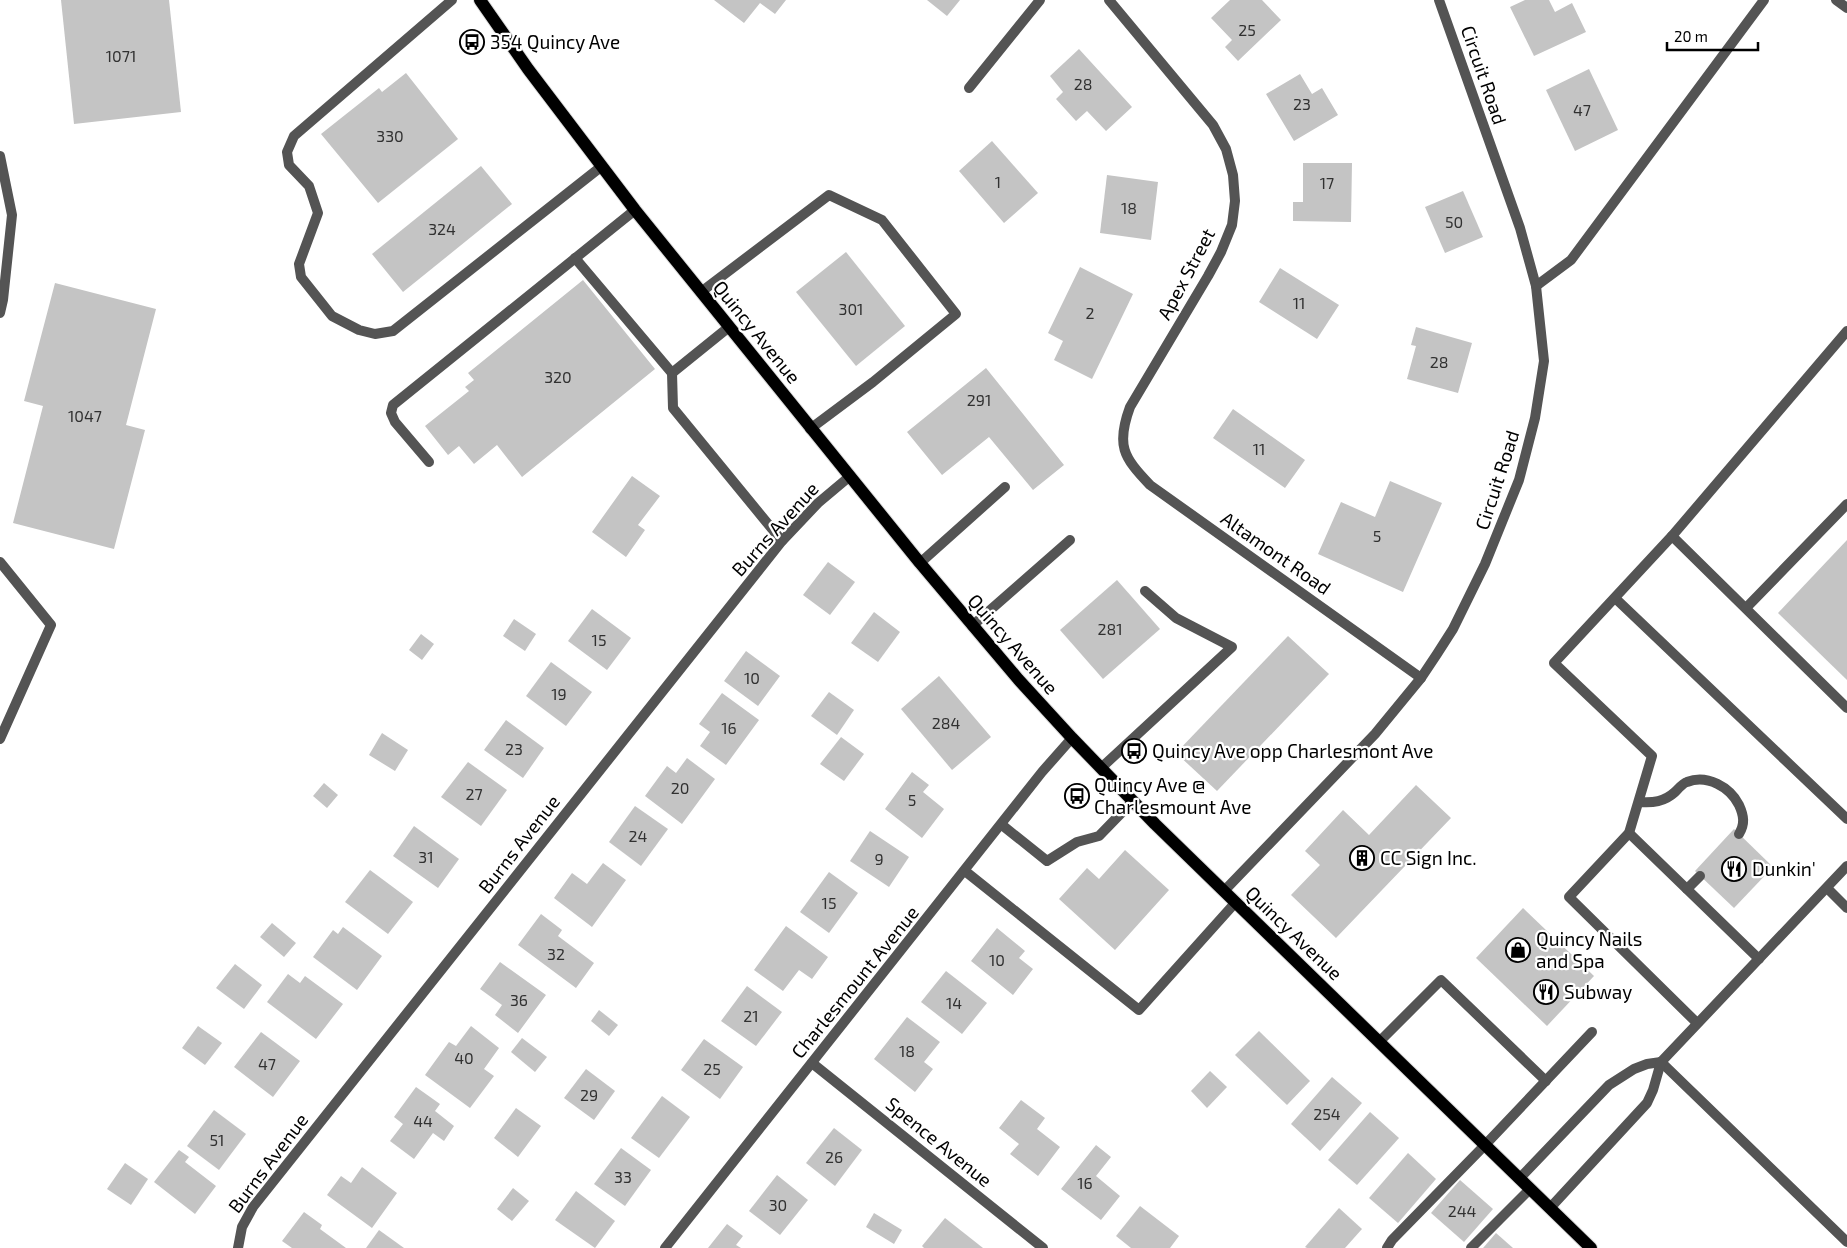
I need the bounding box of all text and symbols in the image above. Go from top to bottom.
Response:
house number: 25 [1238,20,1256,39]
scale bar [1667,20,1758,52]
street label: Circuit Road [1457,22,1512,127]
text: 20 m [1674,27,1708,45]
bus stop icon: 354 Quincy Ave [459,29,485,55]
place label: 354 Quincy Ave [490,30,620,53]
house number: 1071 [106,46,136,65]
house number: 28 [1074,74,1092,93]
house number: 23 [1293,94,1311,113]
house number: 47 [1573,100,1591,119]
house number: 330 [376,126,404,145]
house number: 1 [995,172,1001,191]
house number: 17 [1320,173,1334,192]
house number: 18 [1121,198,1137,217]
house number: 50 [1445,212,1463,231]
house number: 324 [428,219,456,238]
street label: Apex Street [1152,224,1219,323]
street label: Quincy Avenue [709,276,806,388]
house number: 11 [1293,293,1305,312]
house number: 301 [839,299,863,318]
house number: 2 [1086,303,1095,322]
house number: 28 [1430,352,1448,371]
house number: 320 [544,367,572,386]
house number: 291 [967,390,991,409]
house number: 1047 [68,406,102,425]
street label: Circuit Road [1470,427,1523,532]
house number: 11 [1253,439,1265,458]
street label: Burns Avenue [726,477,823,580]
street label: Altamont Road [1217,506,1336,599]
house number: 5 [1373,526,1381,545]
street label: Quincy Avenue [963,589,1063,699]
house number: 281 [1097,619,1123,638]
house number: 15 [592,630,606,649]
house number: 10 [744,668,760,687]
house number: 19 [551,684,567,703]
house number: 284 [932,713,960,732]
house number: 16 [721,718,737,737]
bus stop icon: Quincy Ave opp Charlesmont Ave [1121,738,1147,764]
house number: 23 [505,739,523,758]
place label: Quincy Ave opp Charlesmont Ave [1152,739,1433,762]
place label: Quincy Ave @ Charlesmount Ave [1094,773,1251,818]
house number: 20 [671,778,689,797]
bus stop icon: Quincy Ave @ Charlesmount Ave [1064,783,1090,809]
house number: 27 [465,784,483,803]
street label: Burns Avenue [473,790,564,897]
house number: 5 [908,790,916,809]
house number: 24 [629,826,648,845]
building icon: CC Sign Inc. [1349,845,1375,871]
place label: CC Sign Inc. [1380,846,1477,869]
house number: 31 [418,847,434,866]
house number: 9 [874,849,884,868]
restaurant icon: Dunkin' [1721,856,1747,882]
place label: Dunkin' [1752,857,1816,880]
street label: Quincy Avenue [1241,881,1348,985]
house number: 15 [822,893,836,912]
street label: Charlesmount Avenue [786,901,923,1063]
place label: Quincy Nails and Spa [1536,927,1642,972]
shop icon: Quincy Nails and Spa [1505,937,1531,963]
house number: 32 [547,944,565,963]
house number: 10 [989,950,1005,969]
restaurant icon: Subway [1533,979,1559,1005]
place label: Subway [1564,980,1632,1003]
house number: 36 [510,990,528,1009]
house number: 14 [946,993,962,1012]
house number: 21 [743,1006,759,1025]
house number: 18 [899,1041,915,1060]
house number: 40 [454,1048,474,1067]
house number: 47 [258,1054,276,1073]
house number: 25 [703,1059,721,1078]
house number: 29 [580,1085,598,1104]
street label: Spence Avenue [882,1092,997,1191]
house number: 254 [1313,1104,1341,1123]
street label: Burns Avenue [223,1109,312,1217]
house number: 44 [413,1111,433,1130]
house number: 51 [210,1130,224,1149]
house number: 26 [825,1147,843,1166]
house number: 33 [614,1167,632,1186]
house number: 16 [1077,1173,1093,1192]
house number: 30 [769,1195,787,1214]
house number: 244 [1448,1201,1476,1220]

